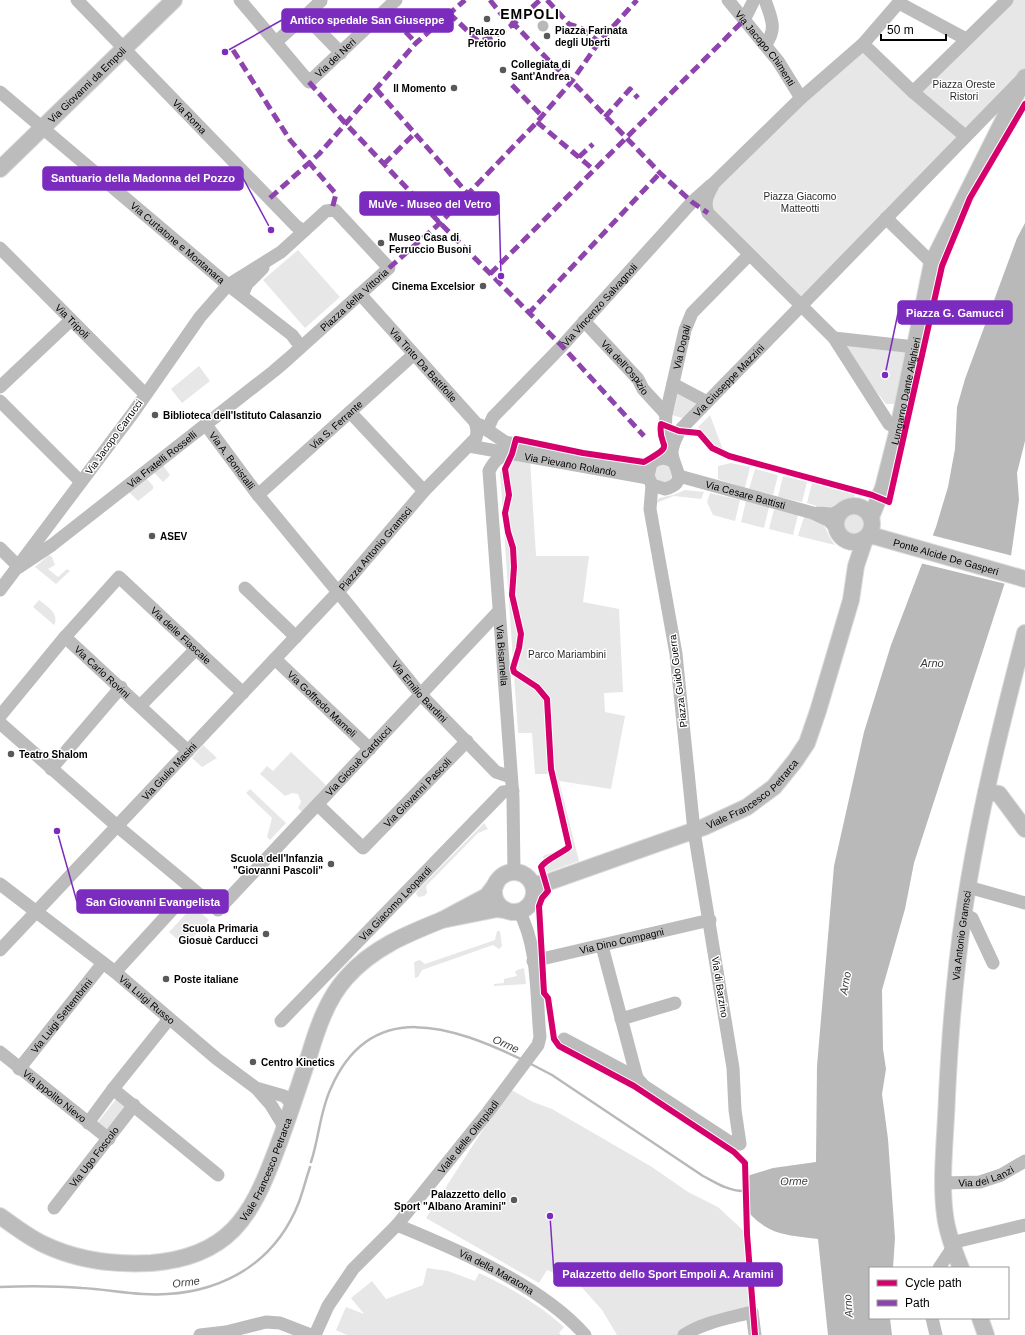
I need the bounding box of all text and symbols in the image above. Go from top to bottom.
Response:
district label: EMPOLI [500,6,560,22]
street label: Via Jacopo Chimenti [733,8,797,88]
callout: Antico spedale San Giuseppe [282,9,453,32]
text: Antico spedale San Giuseppe [290,14,444,26]
marker: Palazzo Pretorio [482,14,492,24]
scale bar [881,16,946,42]
text: 50 m [887,23,914,37]
place label: Piazza Farinata degli Uberti [555,25,628,48]
place label: Palazzo Pretorio [468,26,506,49]
marker: Piazza Farinata degli Uberti [542,31,552,41]
street label: Via dei Neri [313,36,358,79]
street label: Via Giovanni da Empoli [46,45,128,125]
place label: Collegiata di Sant'Andrea [511,59,571,82]
marker: Collegiata di Sant'Andrea [498,65,508,75]
park label: Piazza Oreste Ristori [933,79,996,102]
place label: Il Momento [393,83,446,94]
marker: Il Momento [449,83,459,93]
street label: Via Roma [171,97,209,136]
callout: Santuario della Madonna del Pozzo [43,167,243,190]
text: Santuario della Madonna del Pozzo [51,172,235,184]
park label: Piazza Giacomo Matteotti [764,191,837,214]
callout: MuVe - Museo del Vetro [360,192,499,215]
text: MuVe - Museo del Vetro [369,198,492,210]
street label: Via Curtatone e Montanara [128,200,228,286]
place label: Museo Casa di Ferruccio Busoni [389,232,471,255]
marker: Museo Casa di Ferruccio Busoni [376,238,386,248]
street label: Via Vincenzo Salvagnoli [559,261,639,348]
street label: Piazza della Vittoria [318,266,391,333]
place label: Cinema Excelsior [392,281,475,292]
marker: Cinema Excelsior [478,281,488,291]
callout: Piazza G. Gamucci [898,301,1012,324]
street label: Via Tripoli [53,302,92,341]
text: Piazza G. Gamucci [906,307,1004,319]
street label: Via Dogali [671,323,692,370]
street label: Via Tinto Da Battifolle [387,325,460,404]
street label: Lungarno Dante Alighieri [889,336,922,446]
street label: Via dell'Ospizio [599,338,651,397]
street label: Via Giuseppe Mazzini [691,342,766,419]
street label: Via Jacopo Carrucci [83,398,145,476]
street label: Via S. Ferrante [307,398,365,451]
marker: Biblioteca dell'Istituto Calasanzio [150,410,160,420]
place label: Biblioteca dell'Istituto Calasanzio [163,410,322,421]
street label: Via Fratelli Rosselli [125,429,199,490]
street label: Via A. Bonistalli [207,429,257,491]
street label: Via Pievano Rolando [524,451,618,478]
street label: Via Cesare Battisti [704,478,787,511]
street label: Piazza Antonio Gramsci [336,505,414,593]
marker: ASEV [147,531,157,541]
place label: ASEV [160,531,188,542]
street label: Ponte Alcide De Gasperi [892,536,1000,577]
street label: Via delle Fiascaie [149,604,214,666]
street label: Via Bisarnella [495,625,510,687]
street label: Piazza Guido Guerra [667,634,689,728]
street label: Via Carlo Rovini [72,643,132,700]
park label: Parco Mariambini [528,649,606,660]
water label: Arno [919,657,944,669]
street label: Via Emilio Bardini [390,658,450,724]
street label: Via Goffredo Mameli [285,668,359,739]
street label: Via Giosuè Carducci [323,724,393,798]
street label: Via Giulio Masini [139,740,198,802]
marker: Teatro Shalom [6,749,16,759]
place label: Teatro Shalom [19,749,88,760]
street label: Via Giovanni Pascoli [381,756,453,829]
street label: Viale Francesco Petrarca [705,757,800,831]
place label: Scuola dell'Infanzia "Giovanni Pascoli" [231,853,323,876]
marker: Scuola dell'Infanzia "Giovanni Pascoli" [326,859,336,869]
street label: Via Giacomo Leopardi [357,864,434,943]
callout: San Giovanni Evangelista [77,890,228,913]
street label: Via Antonio Gramsci [950,890,973,981]
text: San Giovanni Evangelista [86,896,221,908]
place label: Scuola Primaria Giosuè Carducci [179,923,258,946]
street label: Via Dino Compagni [578,925,665,956]
marker: Scuola Primaria Giosuè Carducci [261,929,271,939]
street label: Via di Barzino [710,956,730,1019]
water label: Arno [837,971,853,996]
street label: Via Luigi Russo [117,973,177,1026]
marker: Poste italiane [161,974,171,984]
place label: Poste italiane [174,974,239,985]
street label: Via Luigi Settembrini [28,976,94,1055]
water label: Orme [491,1033,521,1055]
marker: Centro Kinetics [248,1057,258,1067]
place label: Centro Kinetics [261,1057,335,1068]
street label: Via Ippolito Nievo [21,1067,89,1124]
street label: Viale delle Olimpiadi [435,1098,501,1175]
street label: Viale Francesco Petrarca [237,1116,293,1223]
street label: Via Ugo Foscolo [67,1124,121,1189]
street label: Via dei Lanzi [958,1163,1015,1188]
water label: Orme [780,1175,808,1187]
place label: Palazzetto dello Sport "Albano Aramini" [394,1189,506,1212]
marker: Palazzetto dello Sport "Albano Aramini" [509,1195,519,1205]
street label: Via della Maratona [457,1247,536,1296]
callout: Palazzetto dello Sport Empoli A. Aramini [554,1263,782,1286]
legend [869,1267,1009,1319]
text: Palazzetto dello Sport Empoli A. Aramini [562,1268,774,1280]
water label: Orme [172,1274,200,1290]
text: Cycle path [905,1276,962,1290]
water label: Arno [841,1294,855,1319]
text: Path [905,1296,930,1310]

